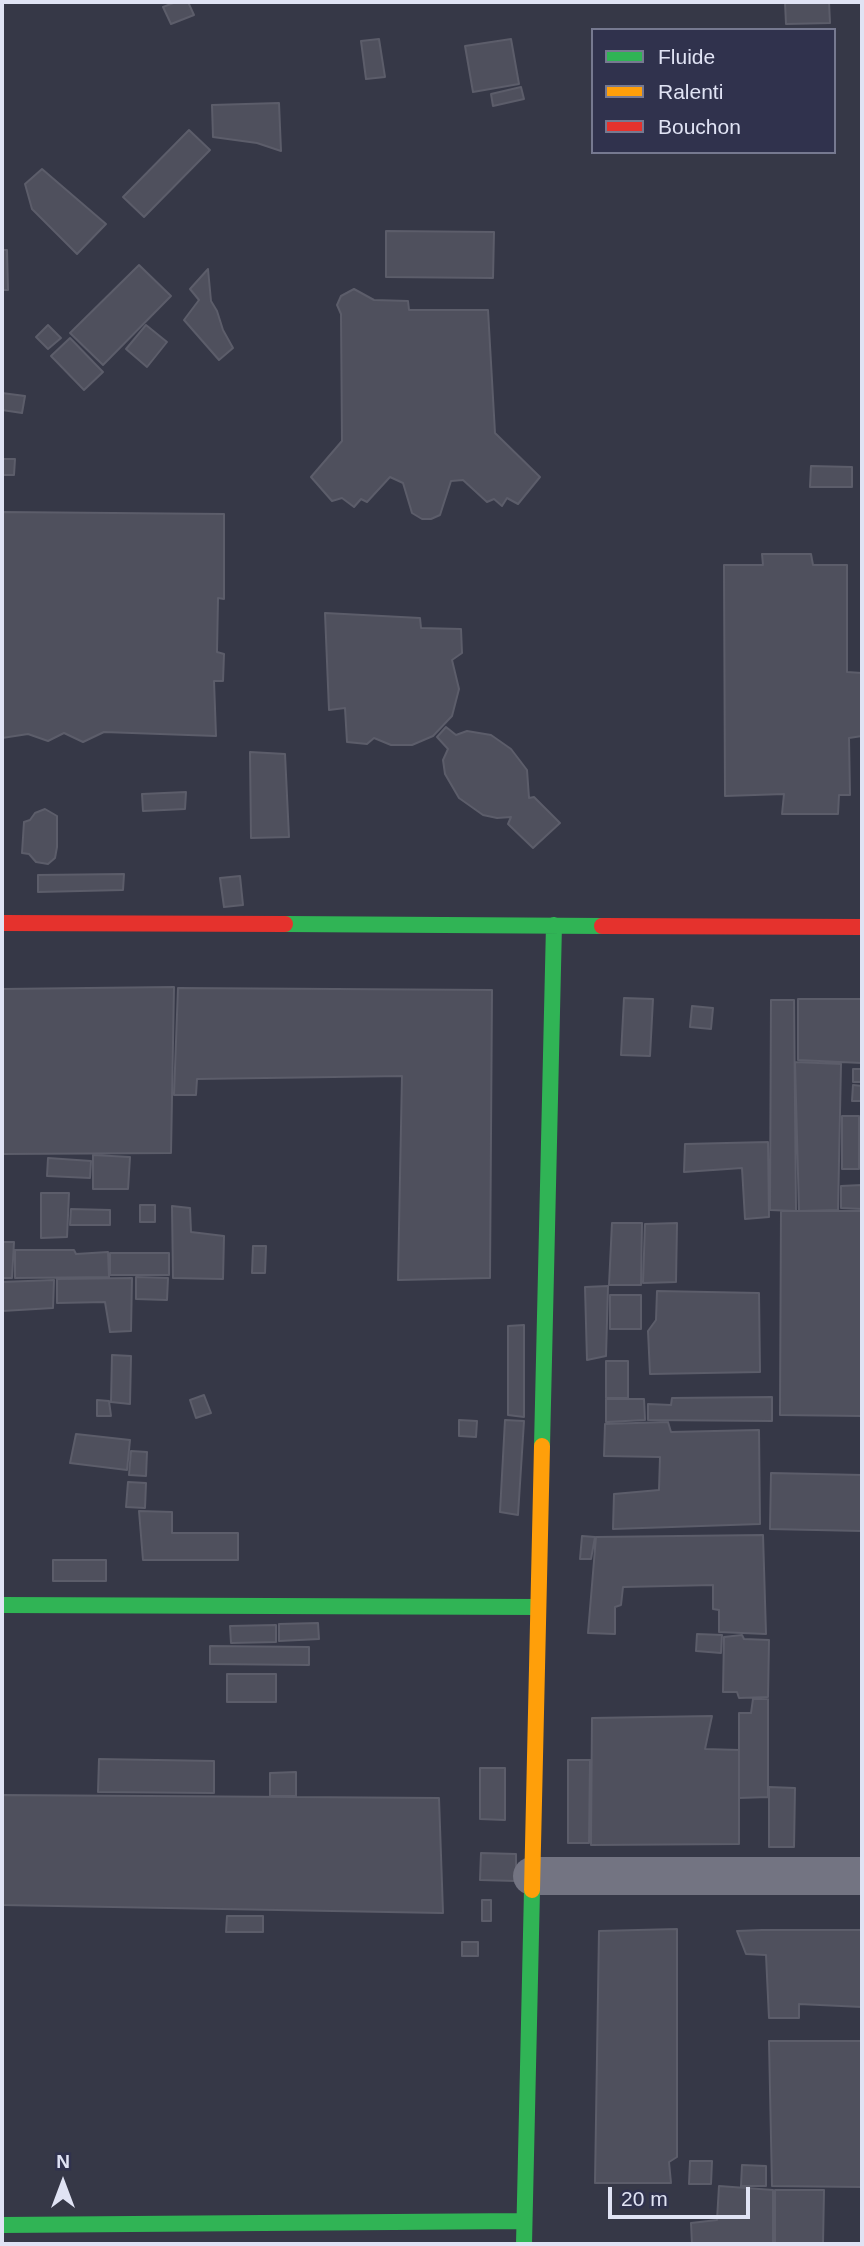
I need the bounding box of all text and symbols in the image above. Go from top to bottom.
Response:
legend [591,28,836,154]
text: Fluide [658,45,715,68]
text: Ralenti [658,80,723,103]
text: Bouchon [658,115,741,138]
north arrow [28,2148,98,2218]
text: N [56,2151,70,2172]
scale bar [612,2172,754,2216]
text: 20 m [621,2187,668,2210]

